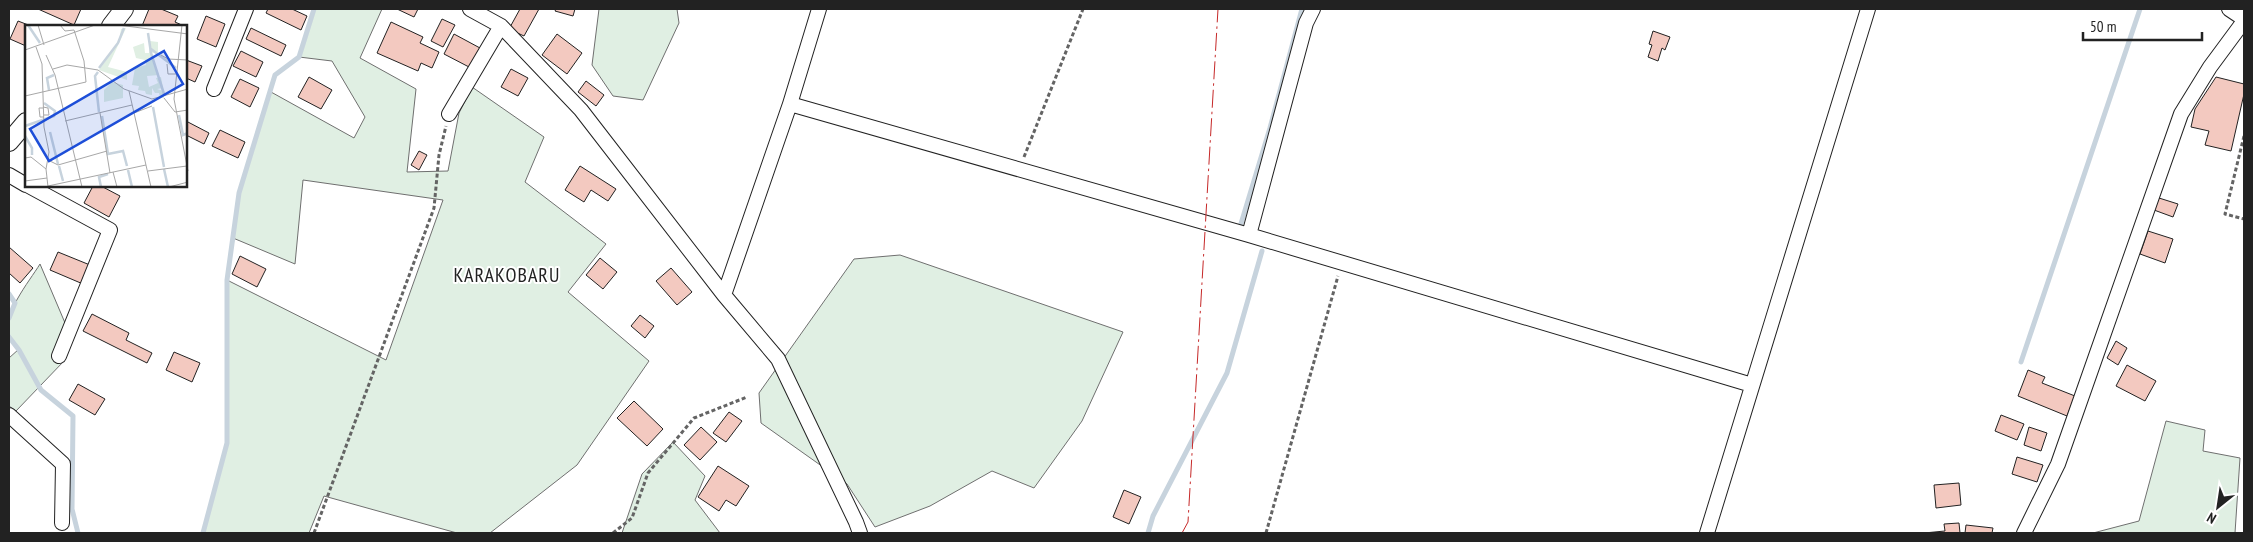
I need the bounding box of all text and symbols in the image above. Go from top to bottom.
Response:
scale bar [2083,10,2202,42]
text: 50 m [2090,17,2116,36]
inset map [25,25,188,188]
district label: KARAKOBARU [454,262,560,288]
north arrow [2193,482,2243,532]
text: N [2204,509,2219,528]

